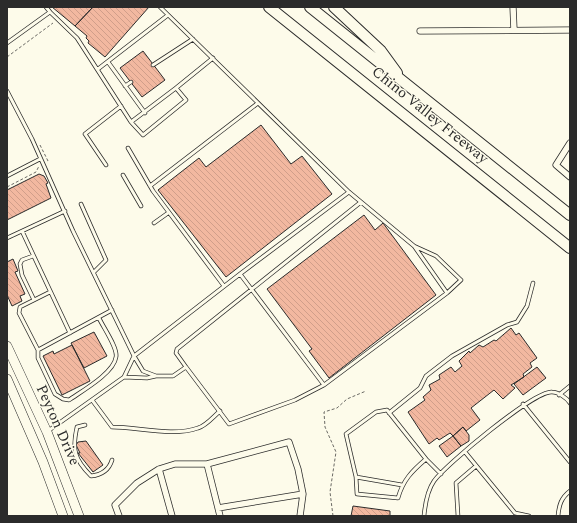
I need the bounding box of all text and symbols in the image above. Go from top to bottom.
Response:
street label: Chino Valley Freeway [367,61,494,170]
street label: Peyton Drive [30,381,86,469]

